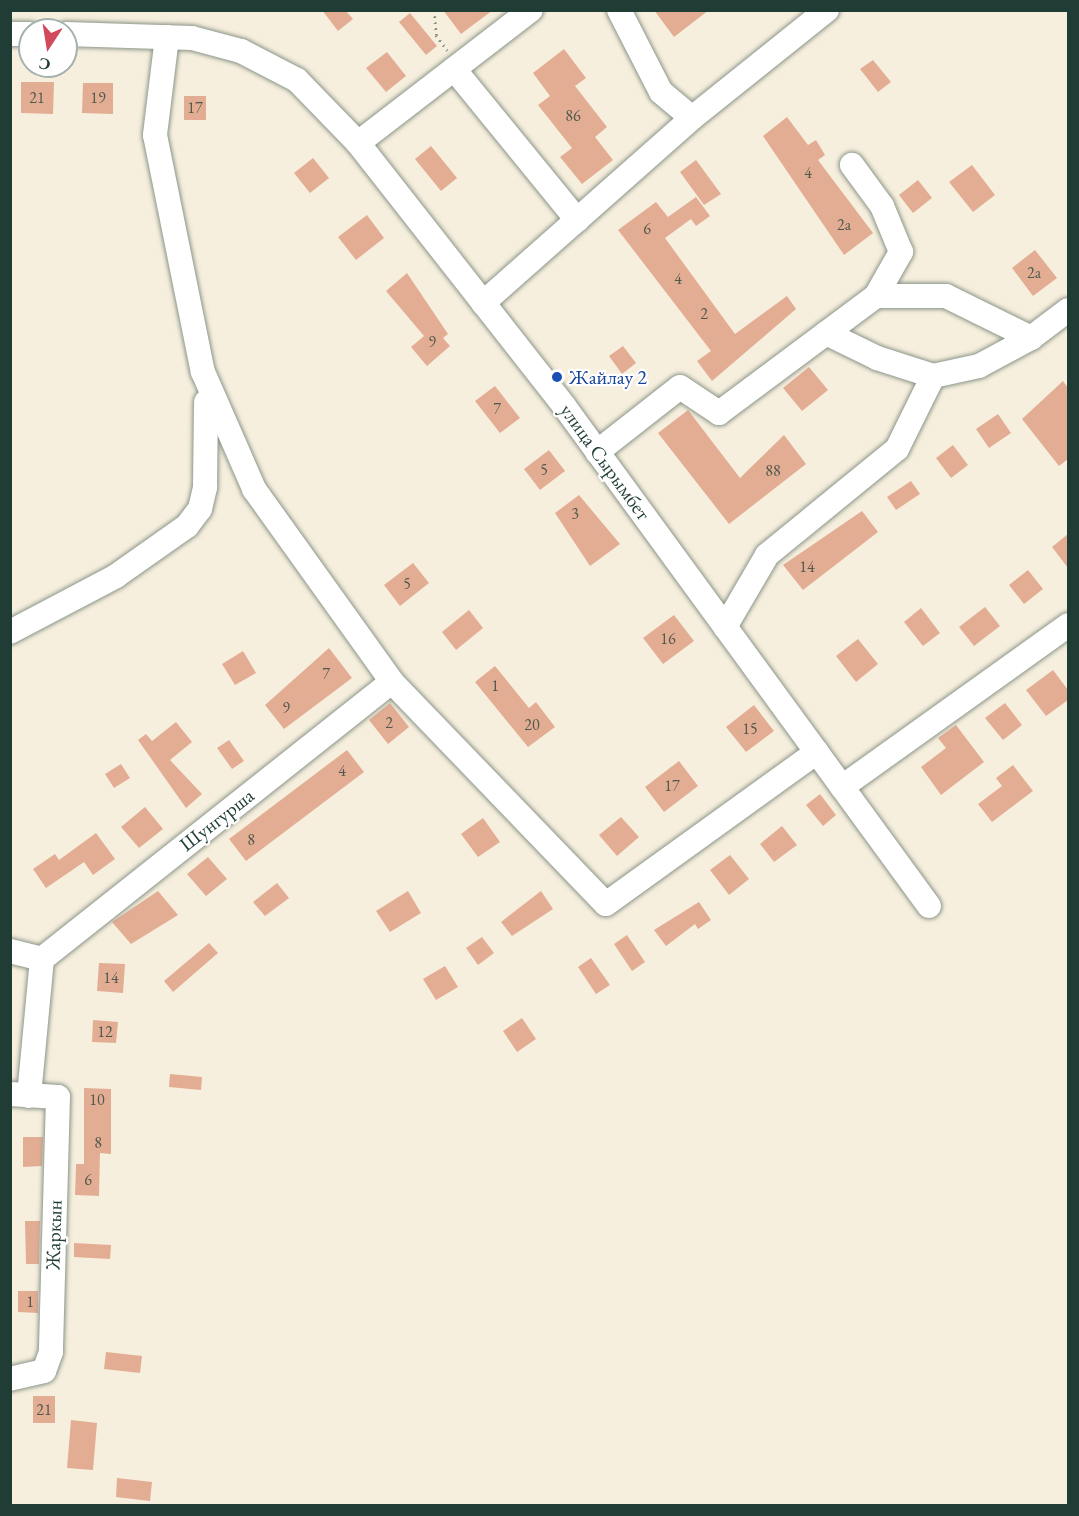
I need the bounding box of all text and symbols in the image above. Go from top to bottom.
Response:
north arrow [18,18,78,78]
text: С [37,53,52,76]
house number: 21 [29,88,45,108]
house number: 19 [90,88,106,108]
house number: 17 [187,98,203,118]
house number: 86 [565,106,581,126]
house number: 4 [804,163,812,183]
house number: 2а [837,215,851,235]
house number: 6 [643,219,651,239]
house number: 2а [1027,263,1041,283]
house number: 4 [674,269,682,289]
house number: 2 [700,304,708,324]
house number: 9 [428,332,436,352]
place label: Жайлау 2 [569,365,647,389]
marker: Жайлау 2 [550,370,564,384]
house number: 7 [493,399,501,419]
street label: улица Сырымбет [555,399,655,525]
house number: 5 [540,460,548,480]
house number: 88 [765,461,781,481]
house number: 3 [571,504,579,524]
house number: 14 [799,557,815,577]
house number: 5 [403,574,411,594]
house number: 16 [660,629,676,649]
house number: 7 [322,664,330,684]
house number: 1 [491,676,499,696]
house number: 9 [282,698,290,718]
house number: 2 [385,713,393,733]
house number: 20 [524,715,540,735]
house number: 15 [742,719,758,739]
house number: 4 [338,761,346,781]
house number: 17 [664,776,680,796]
street label: Шунгурша [175,783,259,857]
house number: 8 [247,830,255,850]
house number: 14 [103,968,119,988]
house number: 12 [97,1022,113,1042]
house number: 10 [89,1090,105,1110]
house number: 8 [94,1133,102,1153]
house number: 6 [84,1170,92,1190]
street label: Жаркын [41,1200,67,1270]
house number: 1 [26,1292,34,1312]
house number: 21 [36,1400,52,1420]

